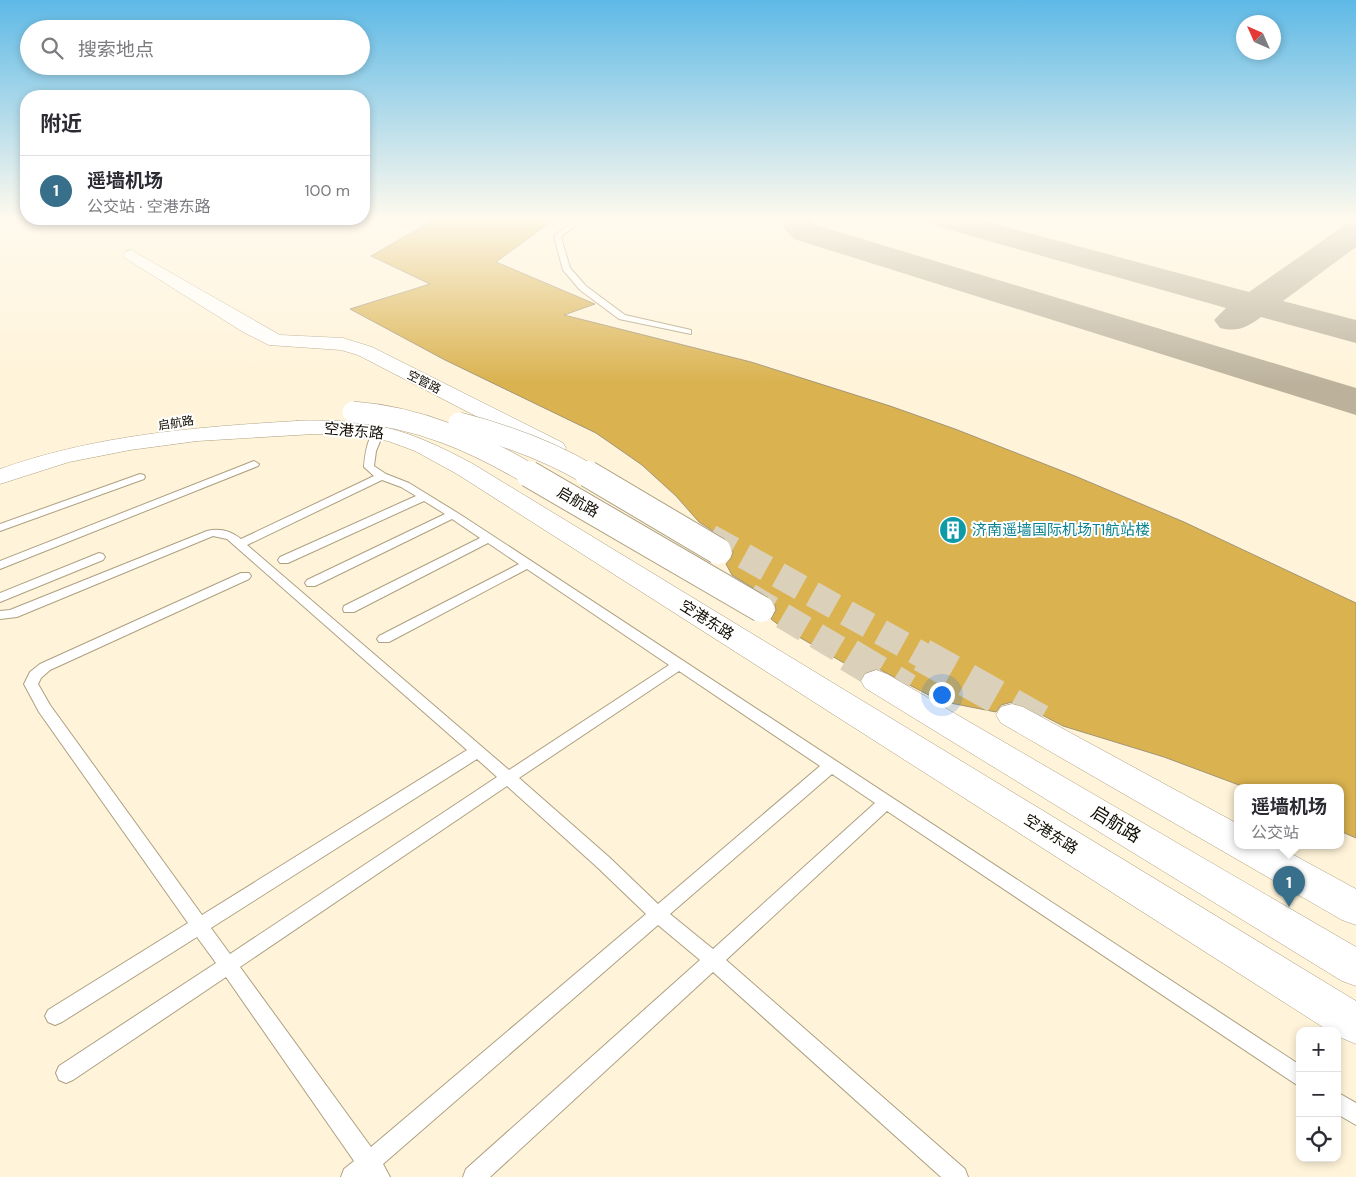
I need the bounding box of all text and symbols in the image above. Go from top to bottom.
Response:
north arrow [1236,15,1281,60]
search box [20,20,370,75]
icon: search [38,34,66,62]
text: 搜索地点 [78,37,154,62]
text: 附近 [40,110,82,138]
text: 遥墙机场 [87,168,163,193]
text: 1 [53,180,59,201]
text: 100 m [305,180,350,201]
text: 公交站 · 空港东路 [87,196,211,217]
street label: 空管路 [404,367,444,397]
street label: 启航路 [157,412,195,434]
street label: 空港东路 [323,418,385,444]
street label: 启航路 [554,482,602,522]
building icon: 济南遥墙国际机场T1航站楼 [938,515,968,545]
place label: 济南遥墙国际机场T1航站楼 [972,520,1150,540]
street label: 空港东路 [676,596,738,644]
your location [929,682,955,708]
popup [1234,784,1344,849]
text: 遥墙机场 [1251,794,1327,819]
street label: 启航路 [1087,800,1145,848]
street label: 空港东路 [1020,810,1082,858]
text: 公交站 [1251,822,1299,843]
pin: 1 [1273,866,1305,907]
map controls [1296,1027,1341,1162]
button: + [1296,1027,1341,1072]
button: − [1296,1072,1341,1117]
button: locate [1296,1117,1341,1162]

